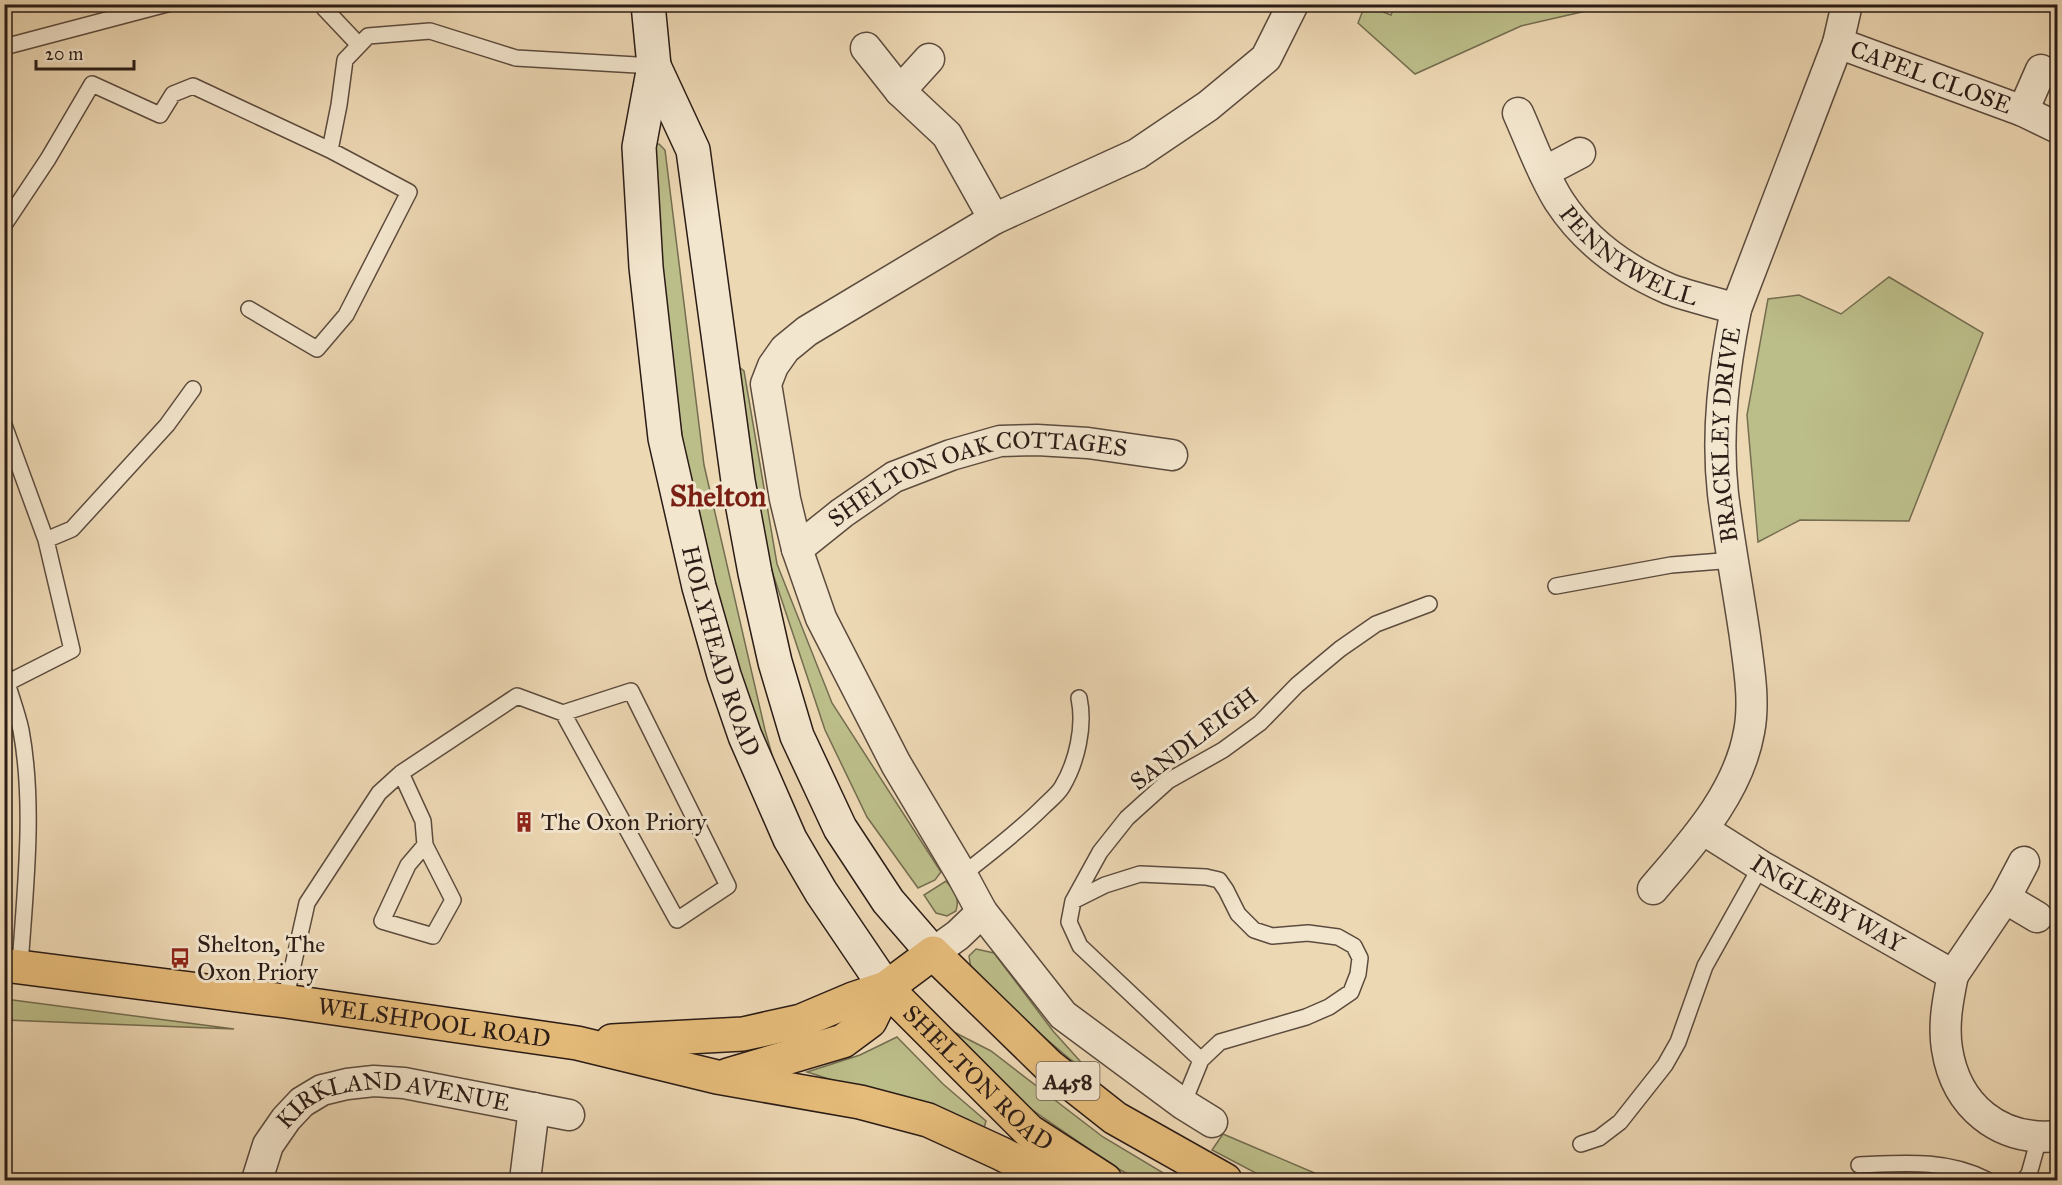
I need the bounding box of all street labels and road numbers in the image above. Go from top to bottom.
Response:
street label: CAPEL CLOSE [1846,34,2016,121]
street label: PENNYWELL [1552,200,1701,312]
street label: BRACKLEY DRIVE [1705,325,1747,545]
street label: SHELTON OAK COTTAGES [822,425,1129,533]
street label: HOLYHEAD ROAD [675,543,767,761]
street label: SANDLEIGH [1124,681,1264,797]
street label: INGLEBY WAY [1745,848,1910,960]
street label: WELSHPOOL ROAD [316,991,553,1054]
street label: SHELTON ROAD [896,998,1059,1158]
road number: A458 [1036,1062,1100,1100]
street label: KIRKLAND AVENUE [270,1065,513,1135]

